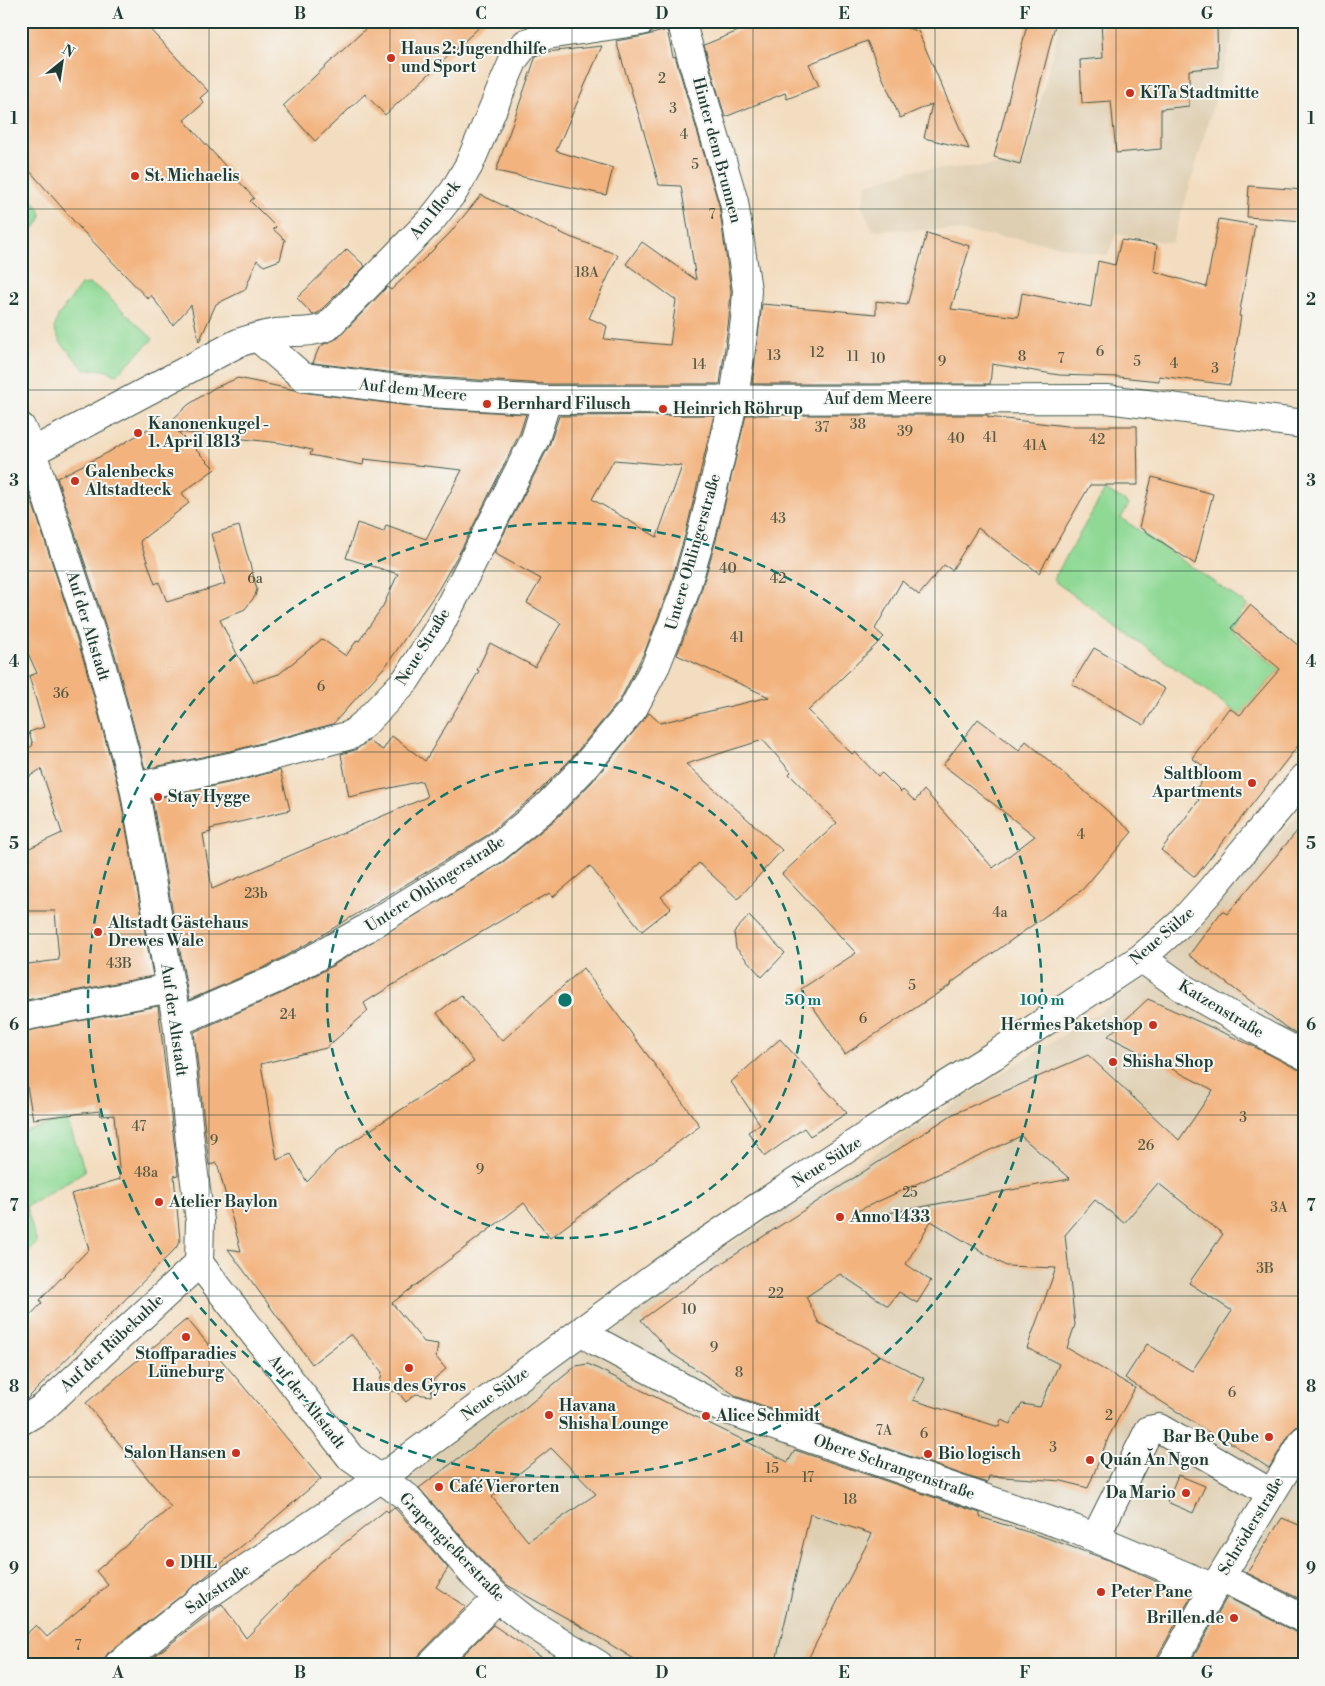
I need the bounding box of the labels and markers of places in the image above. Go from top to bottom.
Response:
place label: Haus 2: Jugendhilfe und Sport [401,39,547,77]
marker: Haus 2: Jugendhilfe und Sport [385,52,397,64]
place label: KiTa Stadtmitte [1140,83,1260,103]
marker: KiTa Stadtmitte [1124,87,1136,99]
place label: St. Michaelis [145,166,240,186]
marker: St. Michaelis [129,170,141,182]
place label: Bernhard Filusch [497,394,631,414]
marker: Bernhard Filusch [481,398,493,410]
place label: Heinrich Röhrup [673,399,803,419]
marker: Heinrich Röhrup [657,403,669,415]
place label: Kanonenkugel - 1. April 1813 [148,414,269,452]
marker: Kanonenkugel - 1. April 1813 [132,427,144,439]
place label: Galenbecks Altstadteck [84,462,174,500]
marker: Galenbecks Altstadteck [69,475,81,487]
place label: Saltbloom Apartments [1151,764,1242,802]
marker: Saltbloom Apartments [1246,777,1258,789]
place label: Stay Hygge [168,787,251,807]
marker: Stay Hygge [152,791,164,803]
place label: Altstadt Gästehaus Drewes Wale [107,913,248,951]
marker: Altstadt Gästehaus Drewes Wale [92,926,104,938]
centre of rings [556,991,574,1009]
place label: Hermes Paketshop [1001,1015,1143,1035]
marker: Hermes Paketshop [1147,1019,1159,1031]
place label: Shisha Shop [1123,1052,1214,1072]
marker: Shisha Shop [1107,1056,1119,1068]
place label: Atelier Baylon [168,1192,278,1212]
marker: Atelier Baylon [153,1196,165,1208]
place label: Anno 1433 [849,1207,930,1227]
marker: Anno 1433 [834,1211,846,1223]
marker: Stoffparadies Lüneburg [180,1331,192,1343]
place label: Stoffparadies Lüneburg [136,1344,237,1382]
marker: Haus des Gyros [403,1362,415,1374]
place label: Haus des Gyros [352,1376,466,1396]
place label: Havana Shisha Lounge [559,1396,669,1434]
place label: Alice Schmidt [715,1406,820,1426]
marker: Havana Shisha Lounge [543,1409,555,1421]
marker: Alice Schmidt [700,1410,712,1422]
place label: Bar Be Qube [1163,1427,1259,1447]
marker: Bar Be Qube [1263,1431,1275,1443]
place label: Salon Hansen [124,1443,226,1463]
place label: Bio logisch [938,1444,1021,1464]
marker: Salon Hansen [230,1447,242,1459]
marker: Bio logisch [922,1448,934,1460]
place label: Quán Ăn Ngon [1100,1448,1209,1470]
marker: Quán Ăn Ngon [1084,1454,1096,1466]
place label: Café Vierorten [449,1477,559,1497]
marker: Café Vierorten [433,1481,445,1493]
place label: Da Mario [1106,1483,1176,1503]
marker: Da Mario [1180,1487,1192,1499]
place label: DHL [180,1553,217,1573]
marker: DHL [164,1557,176,1569]
place label: Peter Pane [1111,1582,1193,1602]
marker: Peter Pane [1095,1586,1107,1598]
place label: Brillen.de [1147,1608,1224,1628]
marker: Brillen.de [1228,1612,1240,1624]

